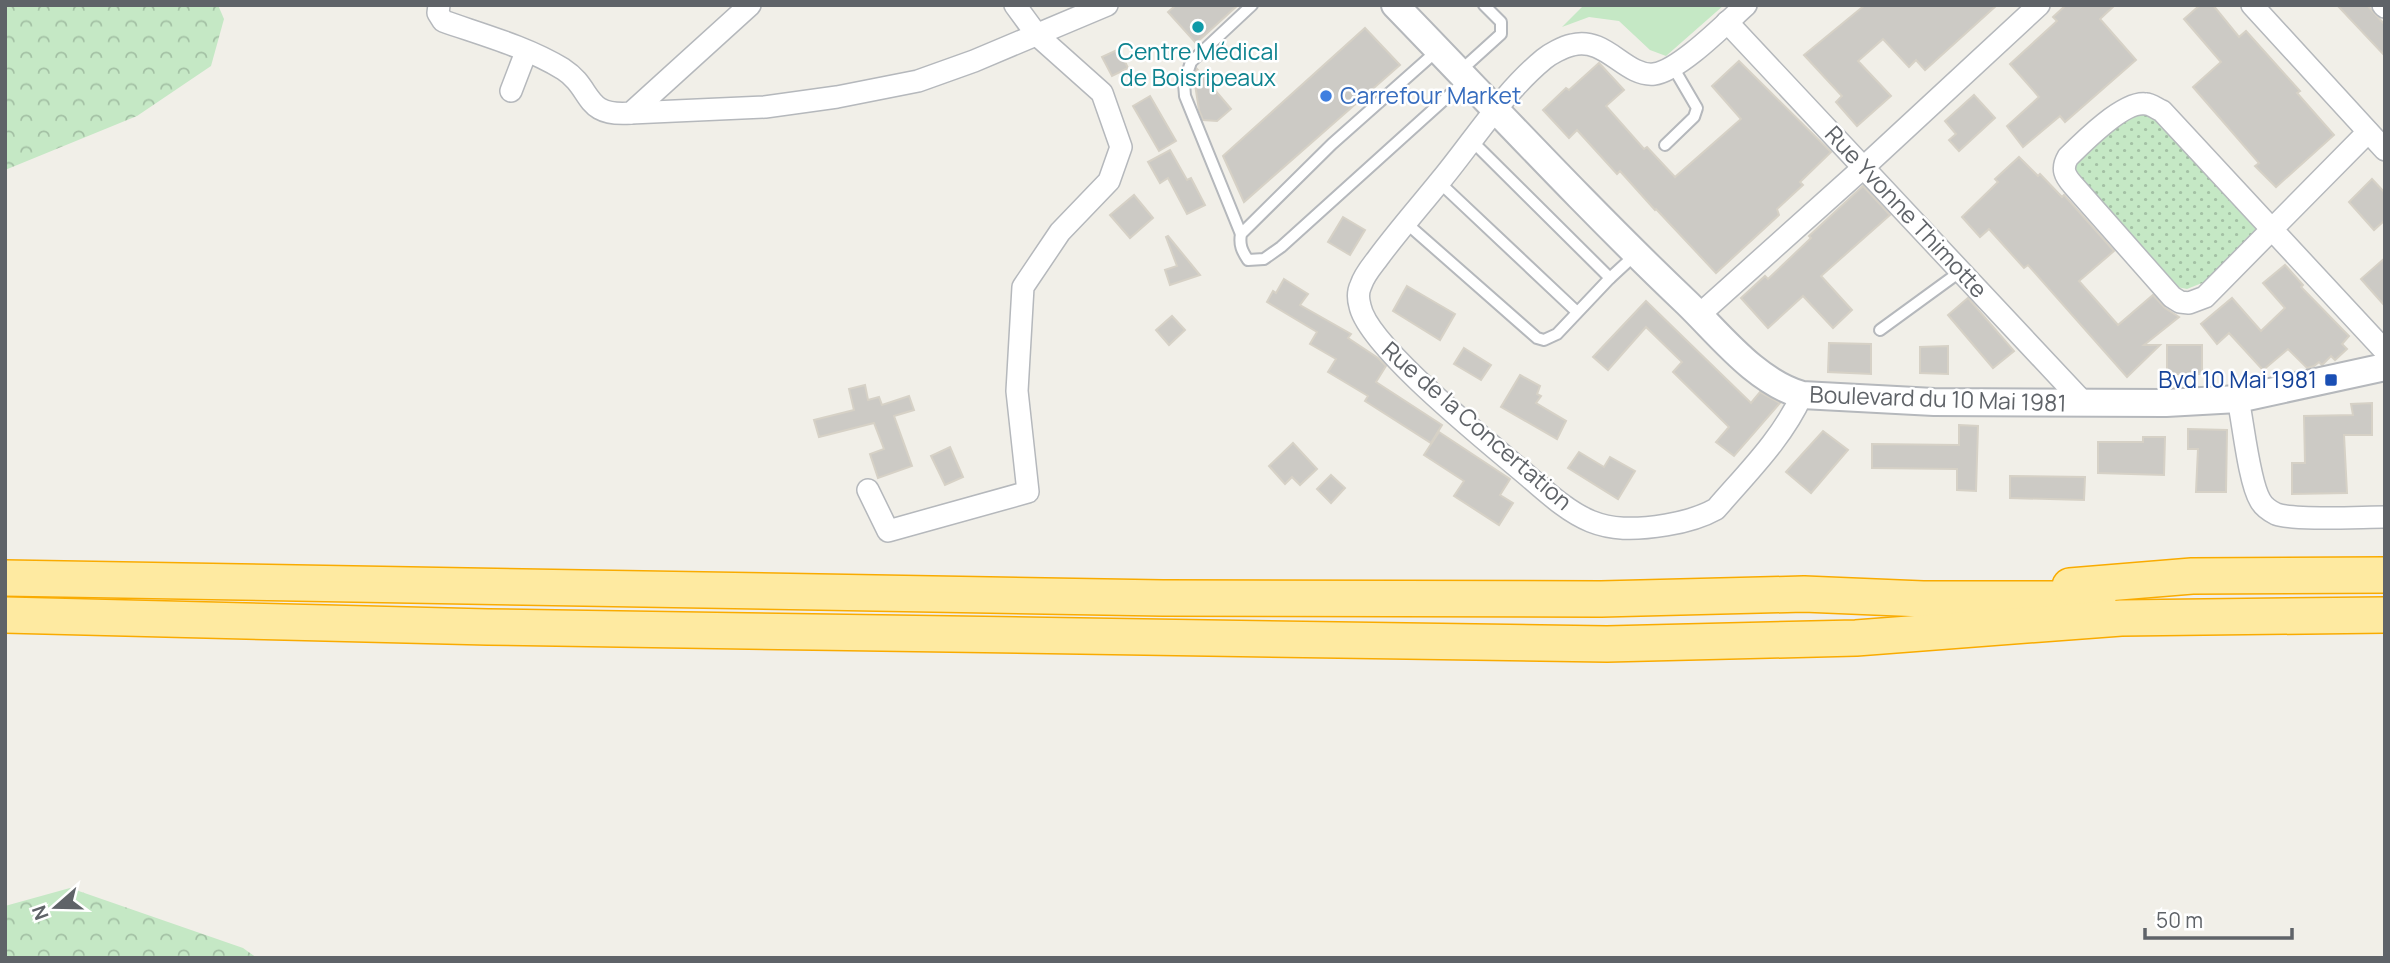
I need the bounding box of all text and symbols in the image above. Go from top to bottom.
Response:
marker: Centre Médical de Boisripeaux [1190,19,1206,35]
place label: Centre Médical de Boisripeaux [1117,35,1279,93]
place label: Carrefour Market [1340,79,1521,111]
marker: Carrefour Market [1318,88,1334,104]
street label: Rue Yvonne Thimotte [1818,118,1995,304]
street label: Rue de la Concertation [1376,334,1580,517]
place label: Bvd 10 Mai 1981 [2158,363,2317,395]
marker: Bvd 10 Mai 1981 [2323,372,2339,388]
street label: Boulevard du 10 Mai 1981 [1809,378,2067,418]
north arrow [21,872,91,942]
scale bar [2145,897,2292,941]
text: N [25,902,55,924]
text: 50 m [2156,906,2203,934]

